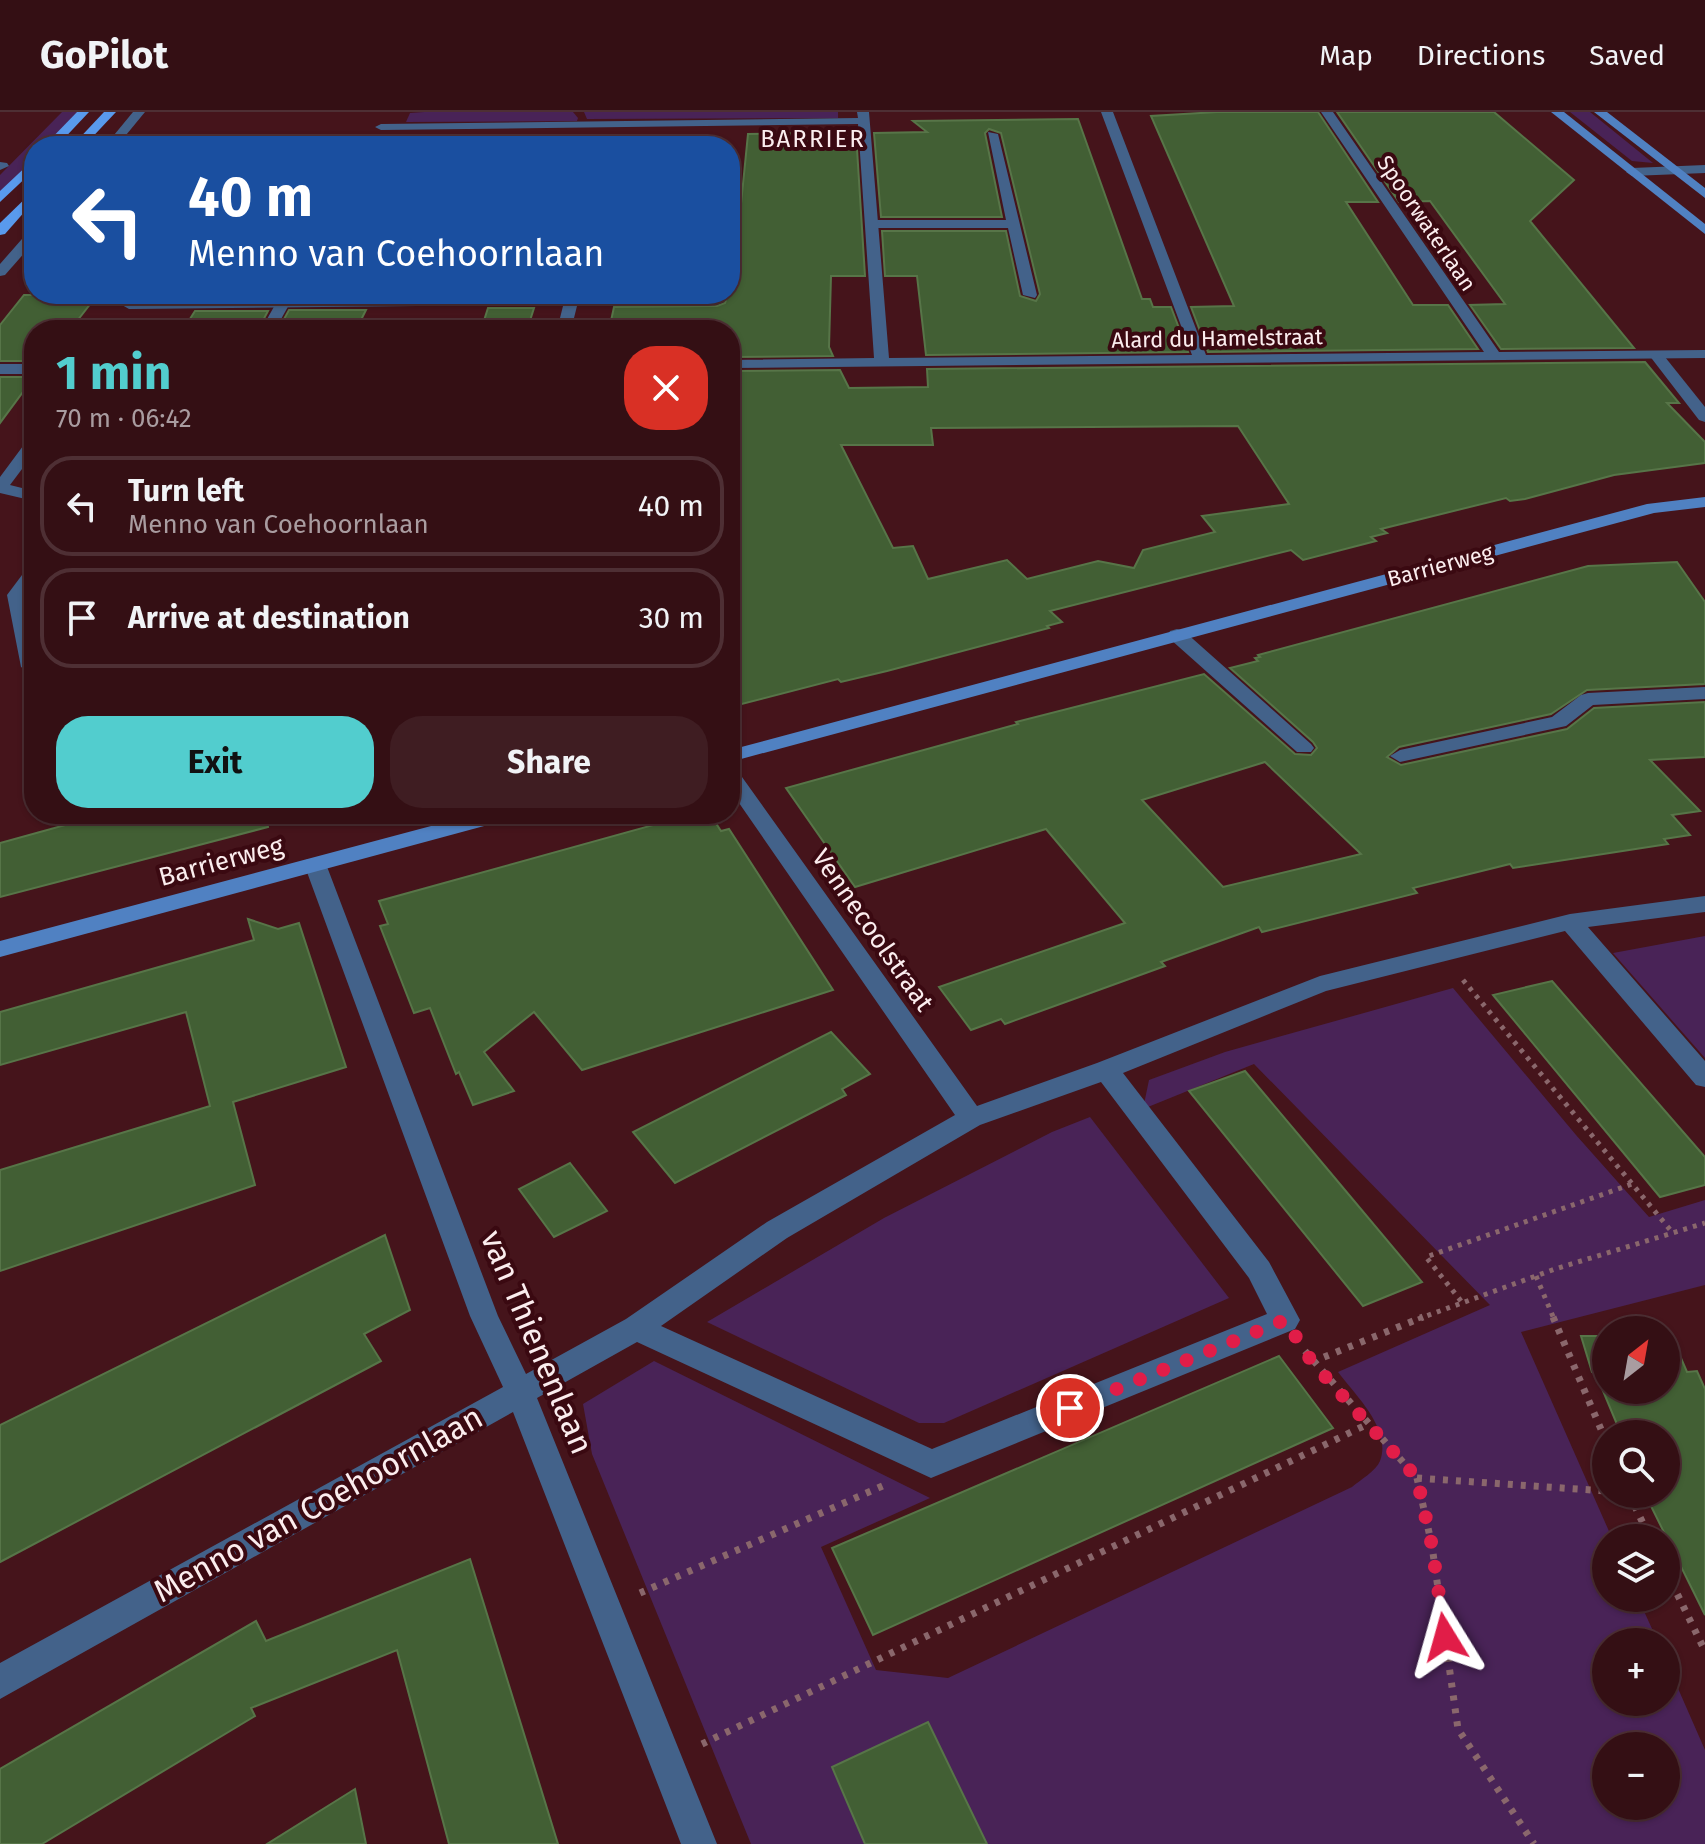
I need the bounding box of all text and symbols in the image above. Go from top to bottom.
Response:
text: GoPilot [40,32,168,78]
text: Map [1319,39,1373,72]
text: Directions [1417,39,1545,72]
text: Saved [1589,39,1665,72]
district label: BARRIER [760,125,866,153]
street label: Spoorwaterlaan [1371,150,1482,296]
text: 40 m [188,164,313,231]
icon: left [56,168,160,272]
text: Menno van Coehoornlaan [188,232,604,276]
street label: Alard du Hamelstraat [1111,323,1323,354]
text: 1 min [56,344,171,402]
button: close [624,346,708,430]
text: 70 m · 06:42 [56,403,192,434]
text: Turn left [128,473,244,509]
icon: left [60,484,104,528]
text: 40 m [638,488,704,524]
text: Menno van Coehoornlaan [128,509,429,540]
street label: Barrierweg [1384,538,1496,593]
icon: arrive [60,596,104,640]
text: Arrive at destination [128,600,410,636]
text: 30 m [639,600,704,636]
button: Exit [56,716,374,808]
button: Share [390,716,708,808]
street label: Barrierweg [155,830,287,893]
street label: Vennecoolstraat [805,843,940,1018]
street label: van Thienenlaan [473,1224,601,1460]
north arrow [1592,1316,1680,1404]
map controls [1592,1316,1680,1820]
pin [1036,1374,1104,1442]
icon: arrive [1048,1386,1092,1430]
street label: Menno van Coehoornlaan [147,1398,489,1610]
button: search [1592,1420,1680,1508]
button: layers [1592,1524,1680,1612]
position arrow [1403,1595,1487,1679]
button: + [1592,1628,1680,1716]
button: − [1592,1732,1680,1820]

